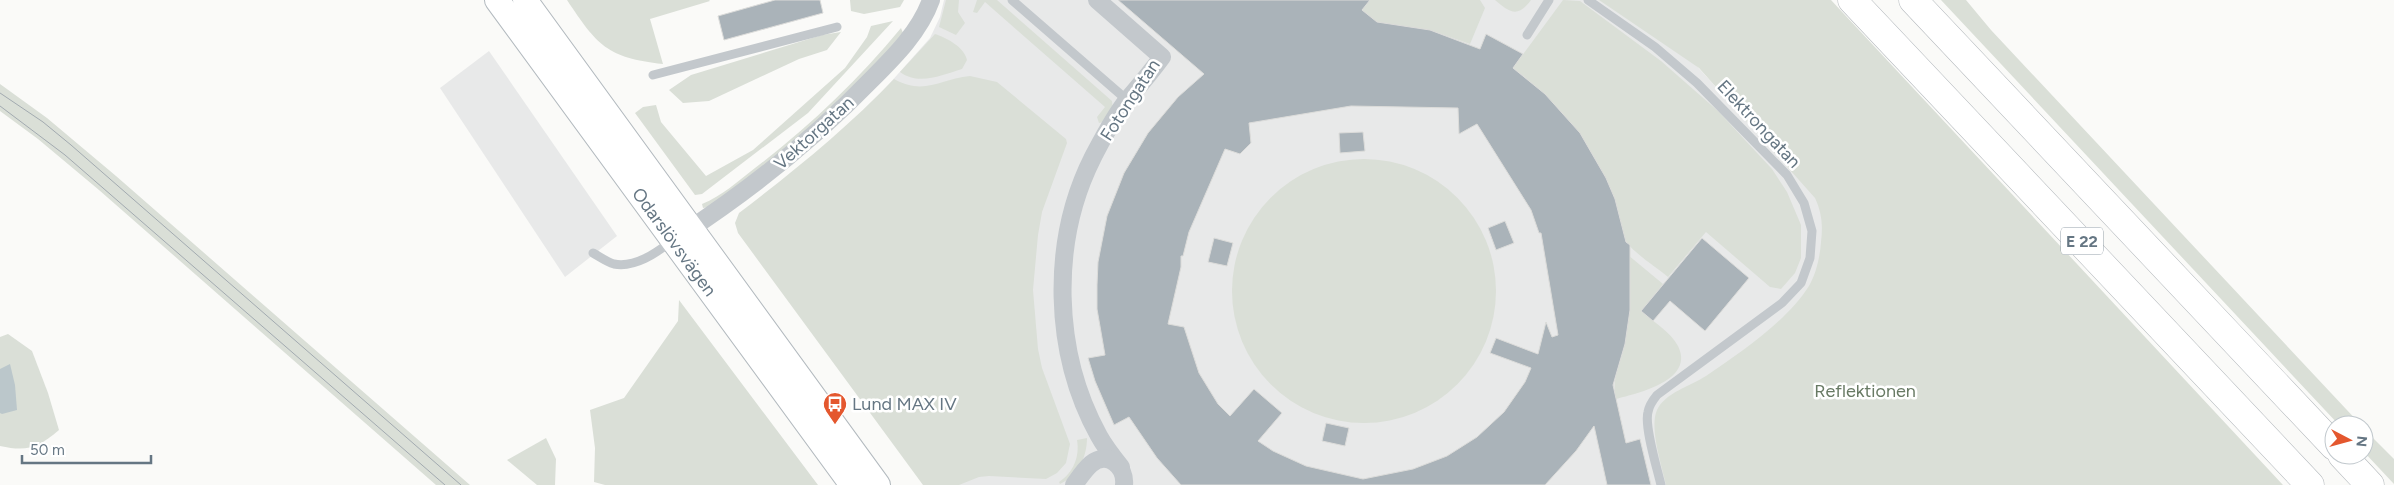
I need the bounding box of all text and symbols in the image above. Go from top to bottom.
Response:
street label: Fotongatan [1095,55,1165,145]
street label: Elektrongatan [1713,75,1805,173]
street label: Vektorgatan [770,92,858,174]
street label: Odarslövsvägen [627,183,721,301]
road number: E 22 [2061,228,2103,255]
park label: Reflektionen [1814,380,1916,402]
bus stop icon: Lund MAX IV [822,391,848,425]
place label: Lund MAX IV [852,393,957,415]
north arrow [2324,415,2374,465]
scale bar [22,432,151,464]
text: N [2352,435,2370,448]
text: 50 m [30,441,65,459]

